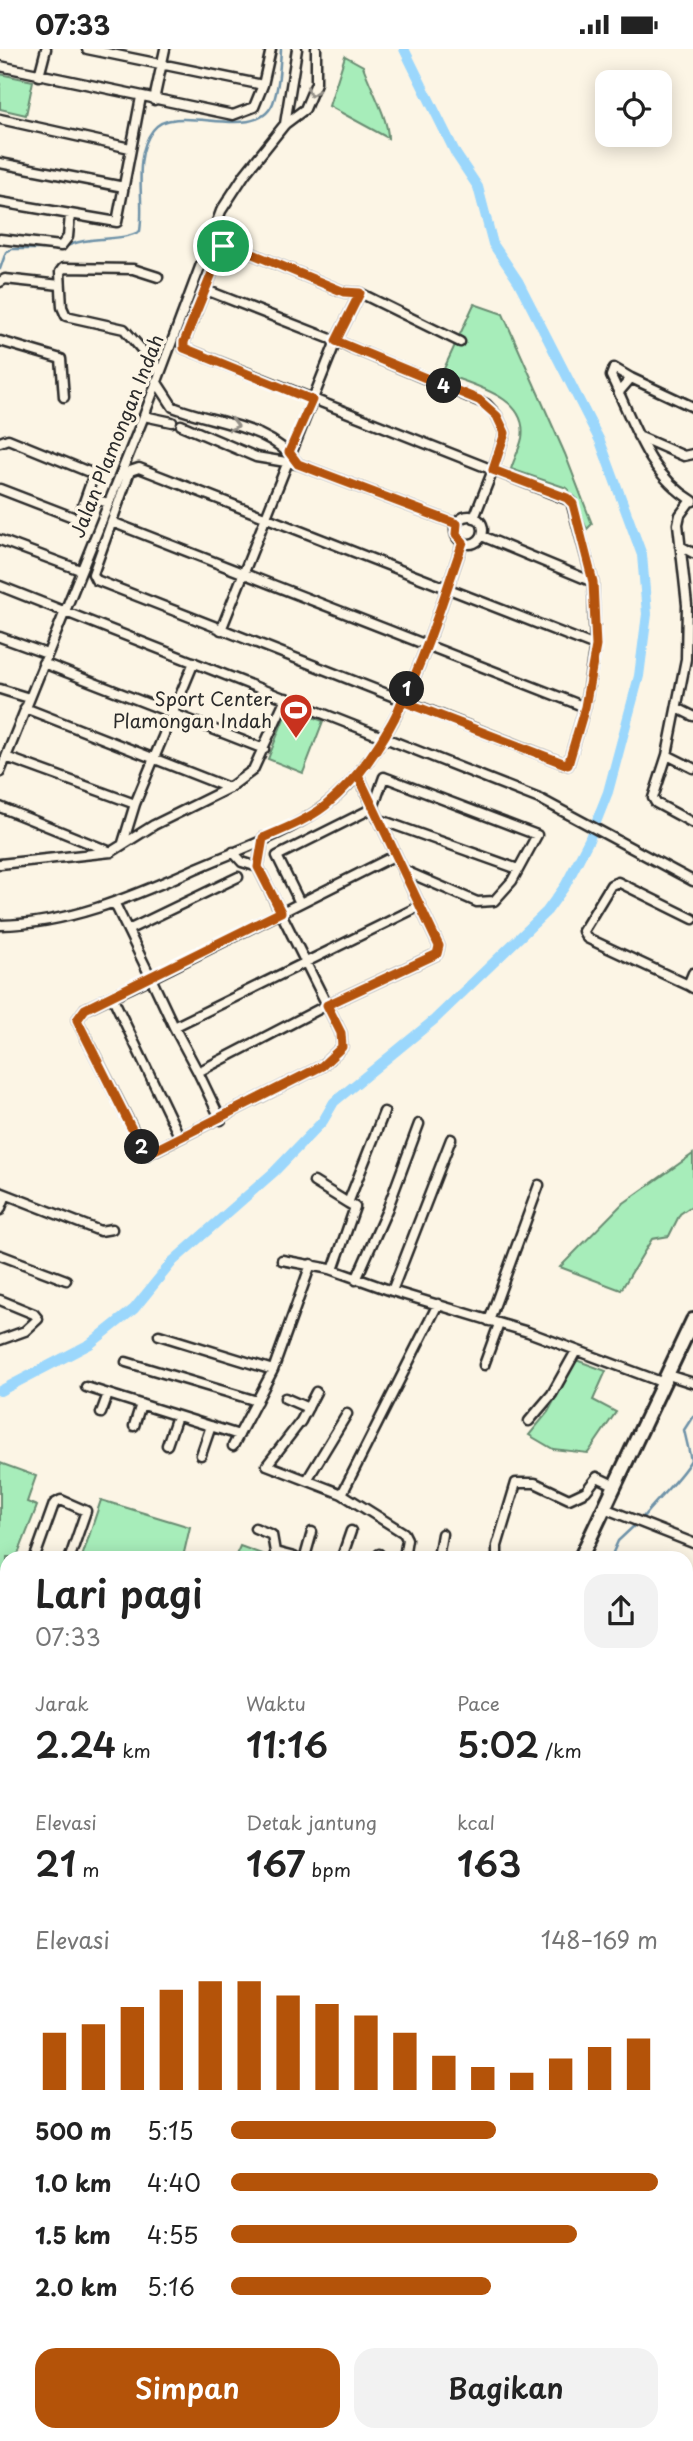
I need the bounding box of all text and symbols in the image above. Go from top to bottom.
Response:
text: 07:33 [35,5,110,44]
map controls [595,70,672,147]
button: locate [595,70,672,147]
one-way arrow [306,86,320,98]
pin [193,216,253,276]
icon: arrive [204,227,242,265]
street label: Jalan Plamongan Indah [62,330,170,541]
pin: 4 [426,369,462,403]
text: 4 [437,371,450,399]
one-way arrow [228,417,240,431]
pin: 1 [390,671,424,707]
text: 1 [402,674,411,702]
place label: Sport Center Plamongan Indah [113,684,272,734]
sports icon: Sport Center Plamongan Indah [277,691,315,740]
pin: 2 [124,1129,160,1165]
text: 2 [135,1132,148,1160]
text: Lari pagi [35,1564,203,1621]
button: share [584,1574,658,1648]
text: 07:33 [35,1619,101,1654]
text: Jarak [35,1689,89,1717]
text: Waktu [246,1689,306,1717]
text: Pace [457,1689,500,1717]
text: 2.24 [35,1717,116,1770]
text: 11:16 [246,1717,328,1770]
text: 5:02 [457,1717,539,1770]
text: km [116,1736,151,1764]
text: /km [539,1736,582,1764]
text: Elevasi [35,1808,97,1836]
text: Detak jantung [246,1808,377,1836]
text: kcal [457,1808,495,1836]
text: 21 [35,1836,76,1889]
text: 167 [246,1836,305,1889]
text: 163 [457,1836,521,1889]
text: m [76,1855,100,1883]
text: bpm [305,1855,351,1883]
text: Elevasi [35,1922,110,1957]
text: 148–169 m [541,1922,658,1957]
text: 500 m [35,2113,112,2148]
text: 5:15 [147,2113,193,2148]
text: 1.0 km [35,2165,112,2200]
text: 4:40 [147,2165,201,2200]
text: 1.5 km [35,2217,111,2252]
text: 4:55 [147,2217,198,2252]
text: 2.0 km [35,2269,117,2304]
text: 5:16 [147,2269,195,2304]
button: Simpan [35,2348,340,2428]
button: Bagikan [354,2348,658,2428]

